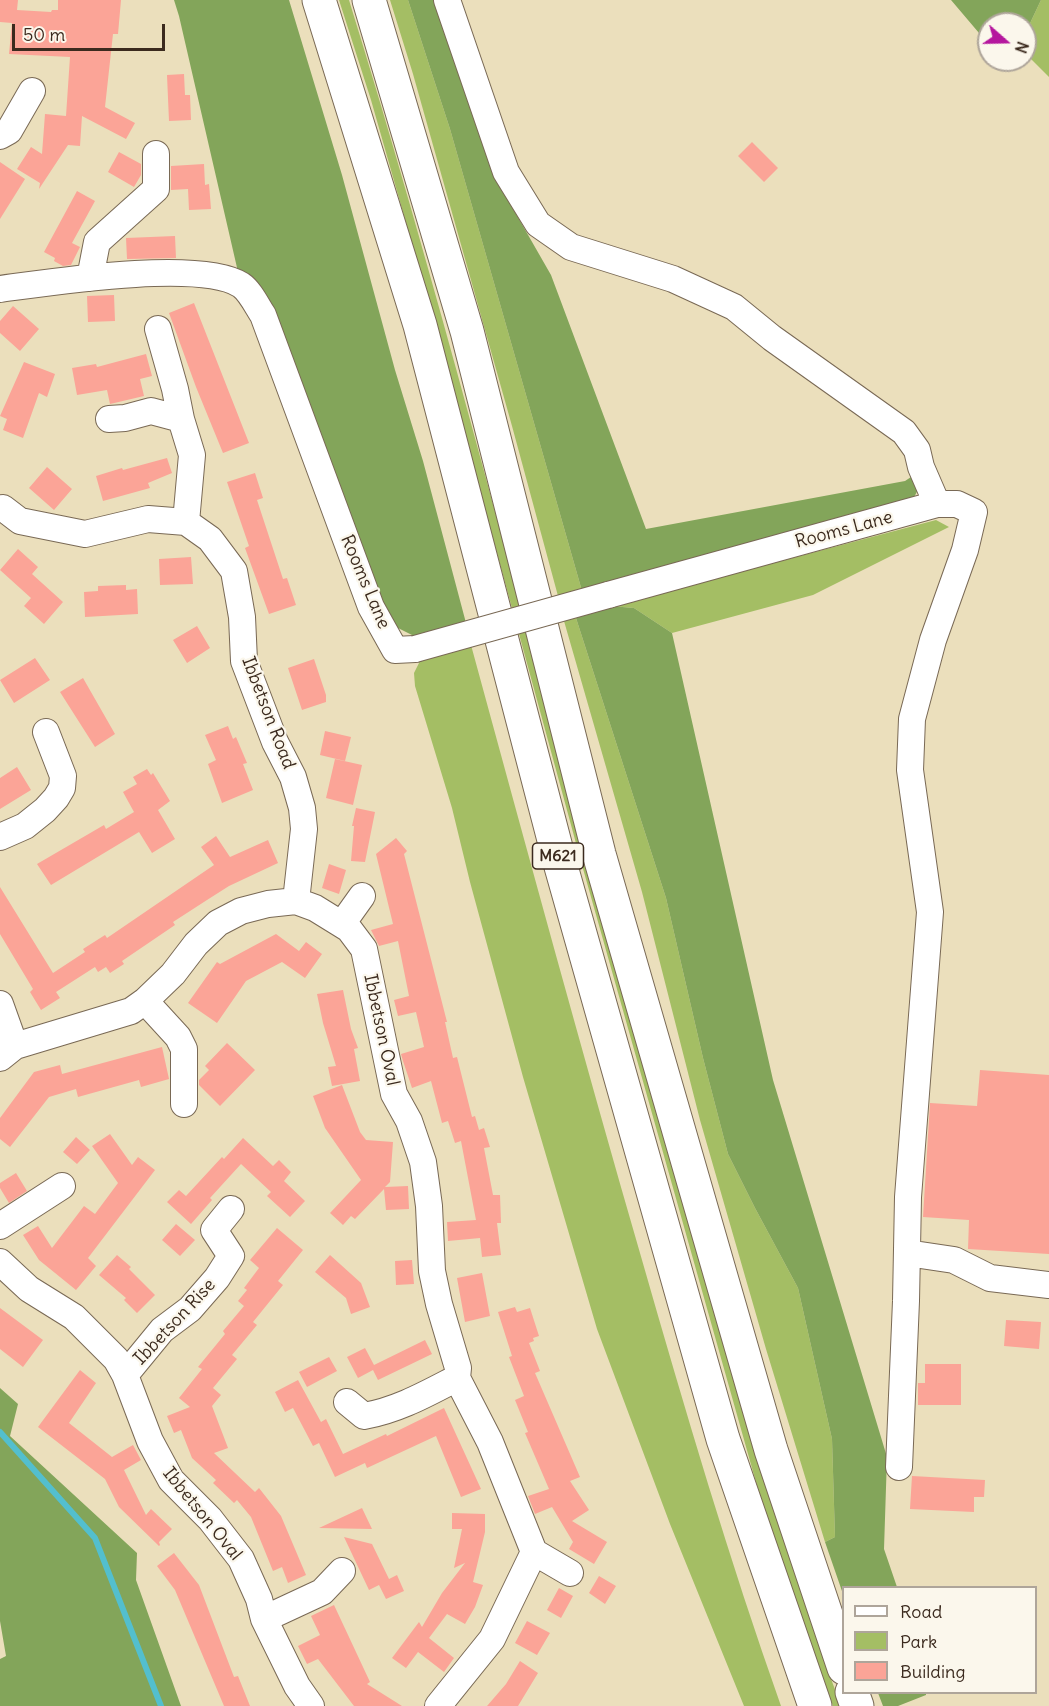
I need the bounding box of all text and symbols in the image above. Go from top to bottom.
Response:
scale bar [15,12,168,50]
north arrow [977,12,1037,72]
text: 50 m [23,23,65,46]
text: N [1011,39,1033,56]
street label: Rooms Lane [793,507,895,553]
street label: Rooms Lane [336,532,394,632]
street label: Ibbetson Road [237,654,299,772]
road number: M621 [532,843,584,869]
street label: Ibbetson Oval [359,972,403,1088]
street label: Ibbetson Rise [130,1274,220,1370]
street label: Ibbetson Oval [158,1463,246,1565]
legend [842,1586,1037,1694]
text: Road [900,1600,942,1623]
text: Park [900,1630,937,1653]
text: Building [900,1660,965,1683]

